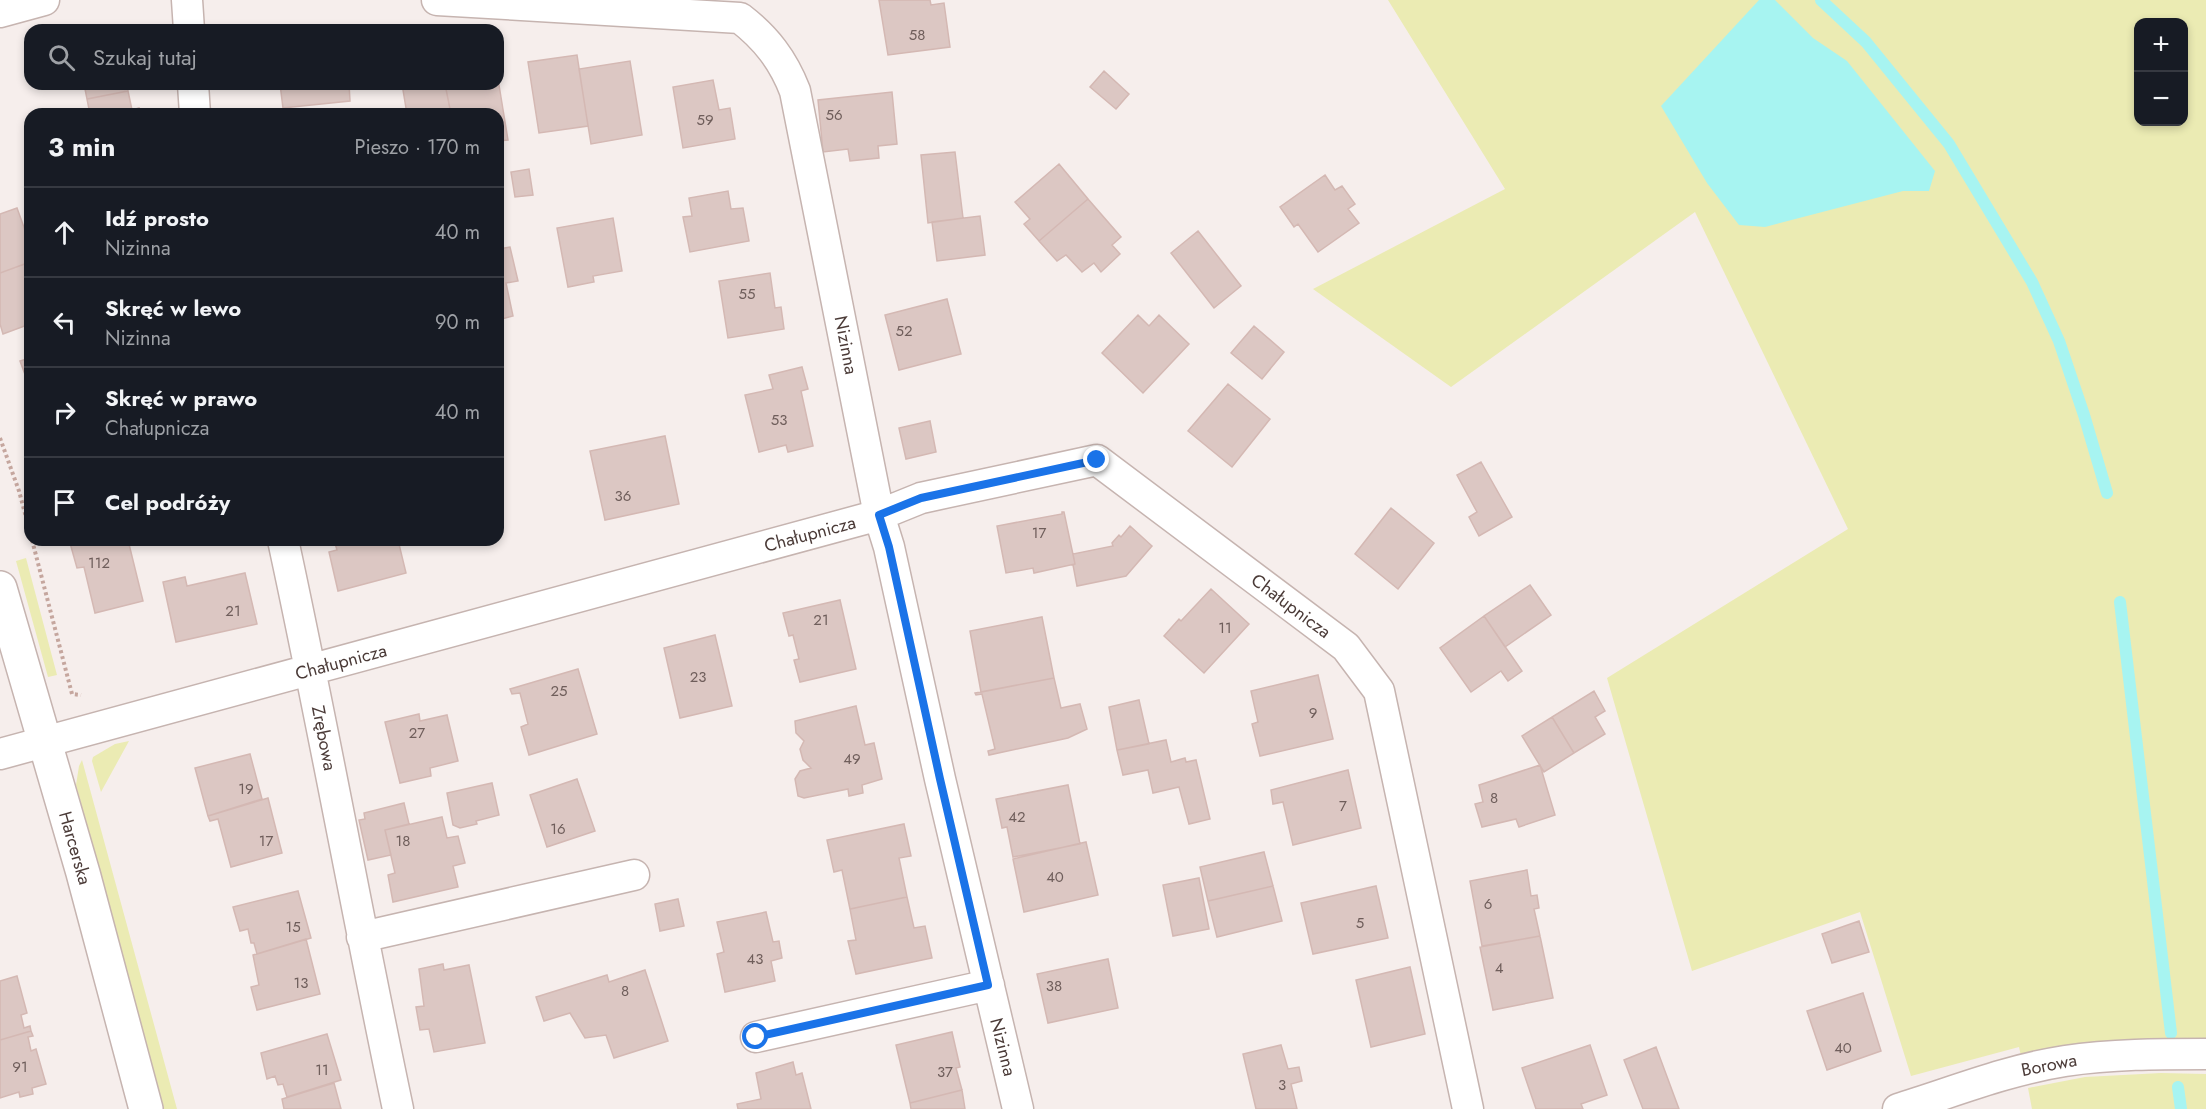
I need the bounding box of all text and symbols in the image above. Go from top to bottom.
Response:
map controls [2134,18,2188,126]
button: + [2134,18,2188,72]
search box [24,24,504,90]
house number: 58 [909,24,925,46]
icon: search [45,41,78,74]
text: Szukaj tutaj [93,41,197,73]
button: − [2134,72,2188,126]
house number: 56 [825,104,843,126]
house number: 59 [696,109,714,131]
text: 3 min [48,128,115,166]
text: Pieszo · 170 m [355,133,480,162]
text: Idź prosto [105,202,209,234]
icon: ahead [48,216,81,249]
text: 40 m [435,218,480,247]
text: Nizinna [105,234,171,263]
house number: 55 [739,283,755,305]
text: Skręć w lewo [105,292,241,324]
icon: left [48,306,81,339]
text: 90 m [435,308,480,337]
street label: Nizinna [828,313,864,377]
house number: 52 [896,320,913,342]
text: Nizinna [105,324,171,353]
text: Skręć w prawo [105,382,257,414]
icon: right [48,396,81,429]
text: 40 m [435,398,480,427]
house number: 53 [771,409,787,431]
text: Chałupnicza [105,414,209,443]
route end [1083,446,1109,472]
house number: 36 [615,485,631,507]
icon: arrive [48,486,81,519]
text: Cel podróży [105,486,230,518]
street label: Chałupnicza [761,509,859,559]
house number: 17 [1032,522,1046,544]
house number: 112 [88,552,110,574]
street label: Chałupnicza [1246,567,1336,645]
house number: 21 [225,600,241,622]
house number: 21 [813,609,829,631]
house number: 11 [1218,617,1232,639]
street label: Chałupnicza [292,637,390,687]
house number: 23 [690,666,706,688]
house number: 25 [551,680,568,702]
house number: 9 [1309,702,1317,724]
street label: Zrębowa [305,703,343,773]
house number: 27 [409,722,425,744]
house number: 49 [843,748,861,770]
house number: 19 [238,778,254,800]
house number: 8 [1490,787,1498,809]
house number: 7 [1339,795,1347,817]
house number: 42 [1008,806,1026,828]
street label: Harcerska [52,808,98,888]
house number: 16 [550,818,566,840]
house number: 17 [259,830,273,852]
house number: 18 [396,830,410,852]
house number: 40 [1046,866,1064,888]
house number: 6 [1484,893,1492,915]
house number: 5 [1356,912,1364,934]
house number: 15 [285,916,301,938]
house number: 43 [747,948,763,970]
house number: 4 [1495,957,1504,979]
house number: 13 [294,972,308,994]
house number: 38 [1046,975,1062,997]
house number: 8 [621,980,629,1002]
street label: Nizinna [983,1015,1023,1079]
route start [742,1023,768,1049]
house number: 40 [1834,1037,1852,1059]
street label: Borowa [2019,1047,2079,1083]
house number: 91 [12,1056,28,1078]
house number: 11 [315,1059,329,1081]
house number: 37 [937,1061,953,1083]
house number: 3 [1278,1074,1286,1096]

